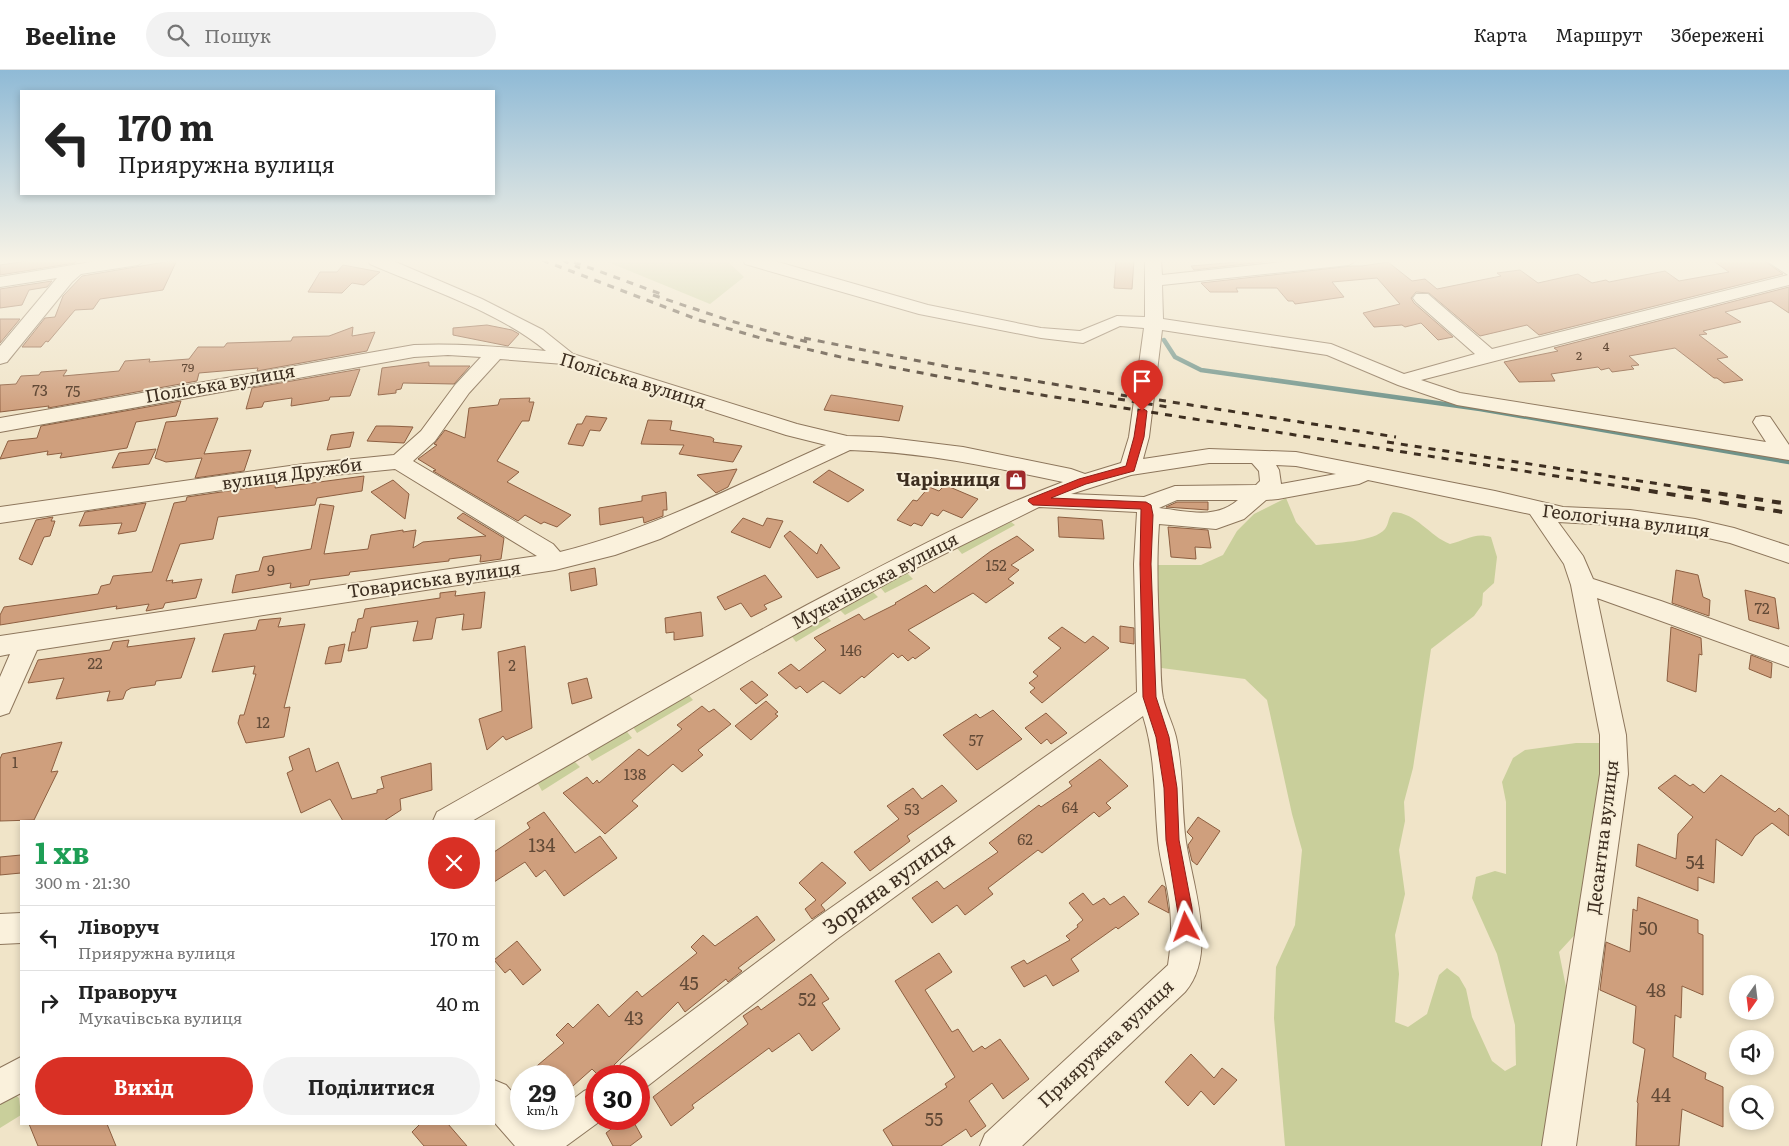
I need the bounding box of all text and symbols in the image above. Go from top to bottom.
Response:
search box [146,12,496,57]
text: Beeline [25,17,116,52]
icon: search [164,21,192,49]
text: Пошук [204,21,271,49]
text: Карта [1473,21,1527,48]
text: Маршрут [1555,21,1643,48]
text: Збережені [1671,21,1764,48]
text: 170 m [118,100,214,152]
icon: left [35,110,100,175]
text: Прияружна вулиця [118,147,335,180]
house number: 4 [1603,337,1610,355]
street label: Поліська вулиця [557,344,710,415]
house number: 2 [1576,346,1582,364]
street label: Поліська вулиця [143,356,297,409]
house number: 79 [182,358,194,376]
pin [1121,360,1163,411]
icon: arrive [1128,367,1156,395]
house number: 73 [32,378,48,401]
house number: 75 [66,379,81,402]
street label: вулиця Дружби [220,449,364,496]
place label: Чарівниця [896,465,1000,492]
shop icon: Чарівниця [1004,468,1028,492]
street label: Геологічна вулиця [1541,496,1712,543]
street label: Мукачівська вулиця [786,524,962,635]
street label: Товариська вулиця [345,553,522,604]
house number: 152 [985,553,1007,576]
house number: 9 [267,558,275,581]
house number: 72 [1754,596,1770,619]
house number: 146 [840,638,862,661]
house number: 22 [87,651,103,674]
house number: 2 [508,653,516,676]
house number: 12 [256,710,270,733]
house number: 57 [968,728,984,751]
house number: 1 [12,750,18,773]
street label: Десантна вулиця [1579,758,1624,916]
house number: 138 [624,762,646,785]
house number: 64 [1062,795,1078,818]
house number: 53 [904,797,920,820]
street label: Зоряна вулиця [815,823,960,941]
house number: 62 [1017,827,1033,850]
text: 1 хв [35,829,89,873]
house number: 134 [529,831,556,858]
button: close [428,837,480,889]
house number: 54 [1685,848,1705,875]
text: 300 m · 21:30 [35,870,130,894]
position arrow [1159,900,1211,952]
text: Ліворуч [78,912,159,940]
house number: 50 [1638,914,1658,941]
icon: left [35,924,63,952]
text: 170 m [430,924,480,952]
text: Прияружна вулиця [78,940,236,964]
house number: 45 [679,969,699,996]
street label: Прияружна вулиця [1031,973,1179,1113]
north arrow [1729,975,1774,1020]
map controls [1729,975,1774,1130]
house number: 48 [1646,976,1666,1003]
text: Праворуч [78,977,177,1005]
house number: 52 [798,985,816,1012]
icon: right [35,989,63,1017]
text: 40 m [436,989,480,1017]
house number: 43 [624,1004,644,1031]
text: Мукачівська вулиця [78,1005,242,1029]
button: sound [1729,1030,1774,1075]
button: Вихід [35,1057,253,1115]
button: Поділитися [263,1057,480,1115]
speed limit sign: 30 [585,1065,650,1130]
text: 29 [529,1073,556,1110]
house number: 44 [1651,1081,1671,1108]
button: search [1729,1085,1774,1130]
text: km/h [527,1101,558,1119]
house number: 55 [925,1105,943,1132]

